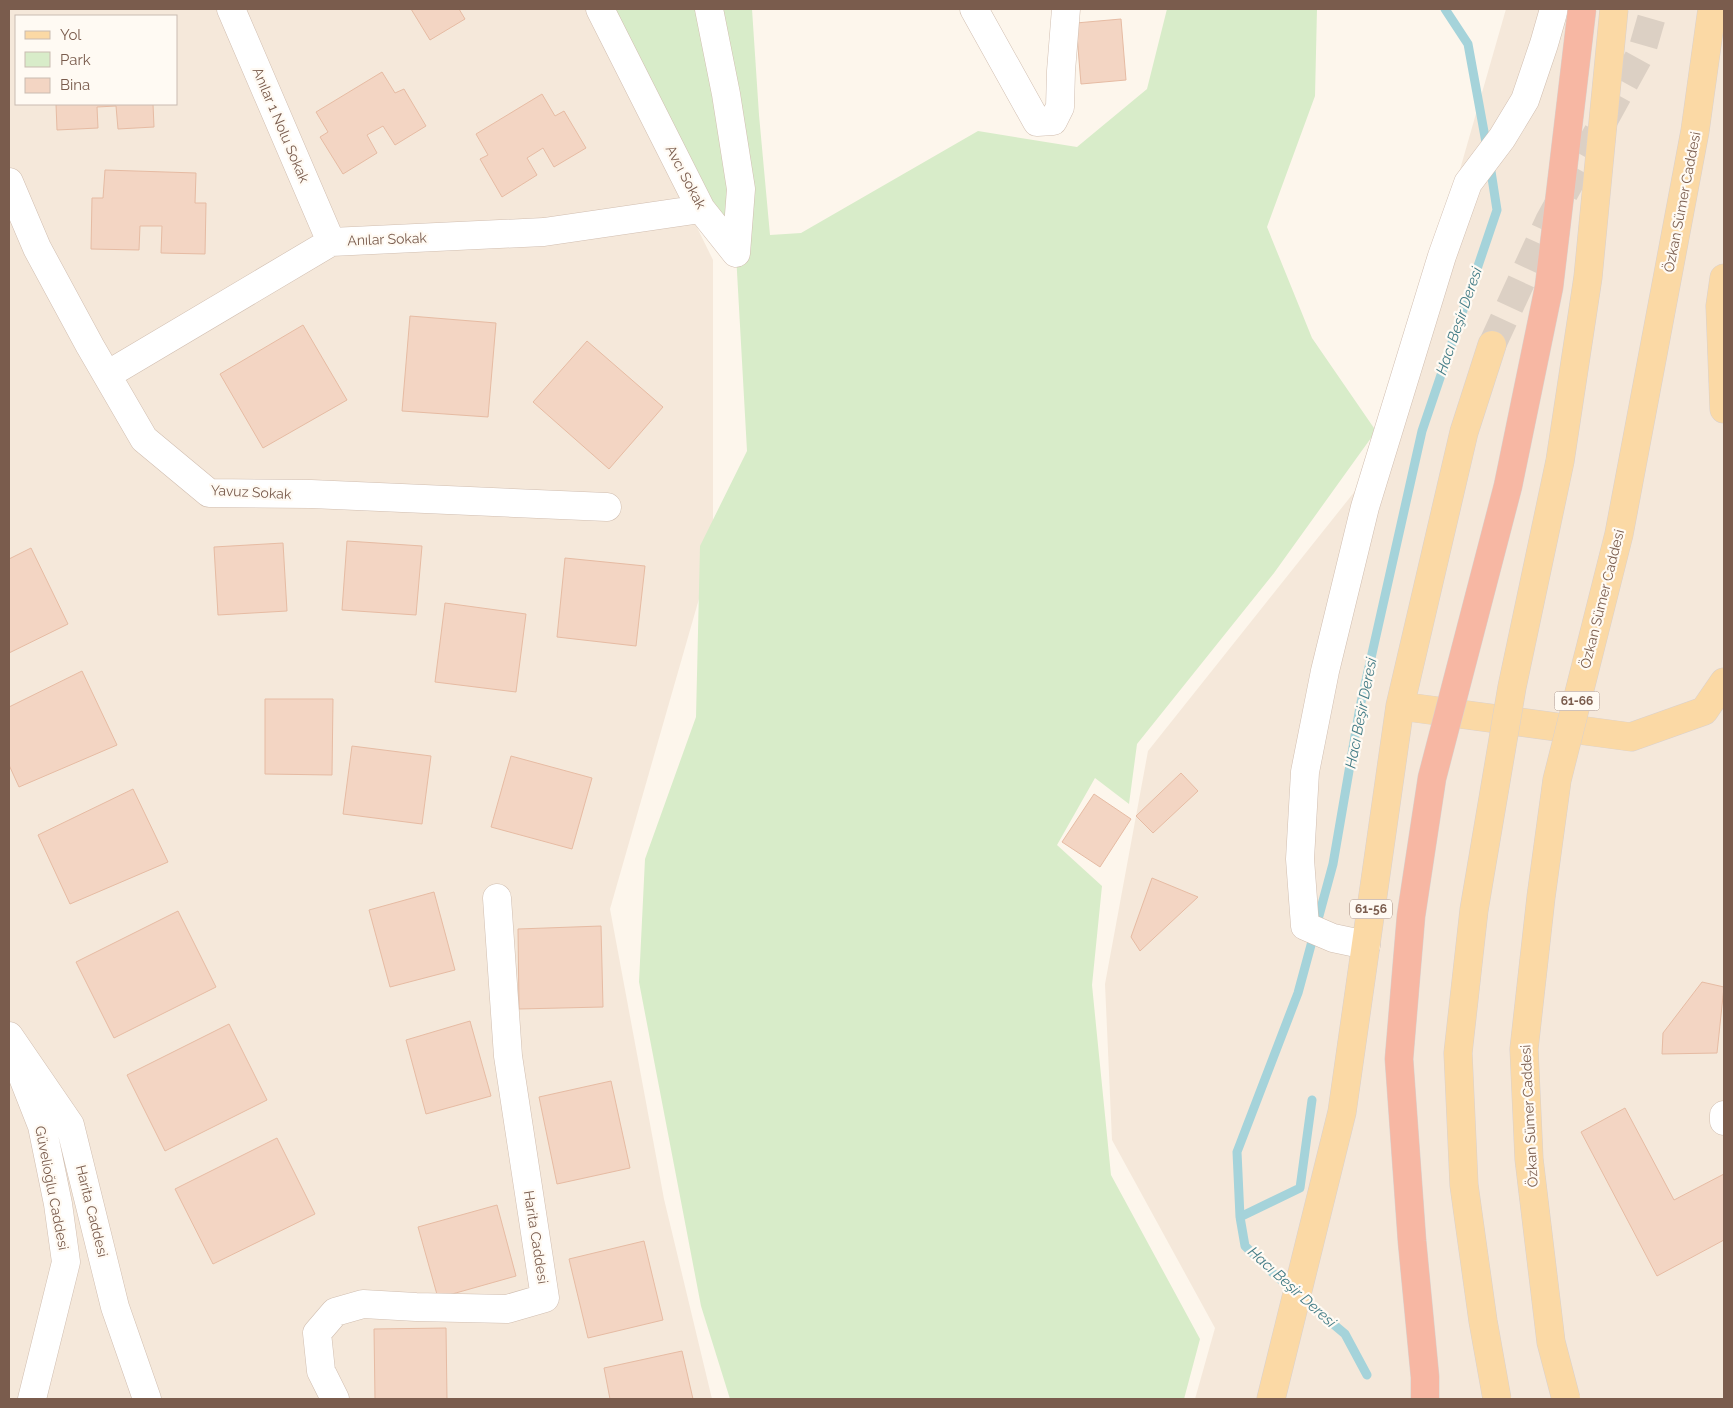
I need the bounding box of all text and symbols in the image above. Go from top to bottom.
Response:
legend [15,15,178,105]
text: Yol [60,26,82,44]
text: Park [60,51,91,69]
street label: Anılar 1 Nolu Sokak [249,65,313,186]
text: Bina [60,76,90,94]
street label: Özkan Sümer Caddesi [1659,130,1703,274]
street label: Avcı Sokak [663,142,710,212]
street label: Anılar Sokak [347,230,428,248]
water label: Hacı Beşir Deresi [1432,264,1486,377]
street label: Yavuz Sokak [210,482,292,502]
street label: Özkan Sümer Caddesi [1575,527,1627,670]
water label: Hacı Beşir Deresi [1341,655,1381,770]
road number: 61-66 [1554,691,1600,710]
road number: 61-56 [1350,900,1392,919]
street label: Özkan Sümer Caddesi [1515,1044,1541,1188]
street label: Güvelioğlu Caddesi [32,1125,72,1251]
street label: Harita Caddesi [73,1163,111,1259]
street label: Harita Caddesi [521,1189,551,1285]
water label: Hacı Beşir Deresi [1244,1243,1340,1332]

